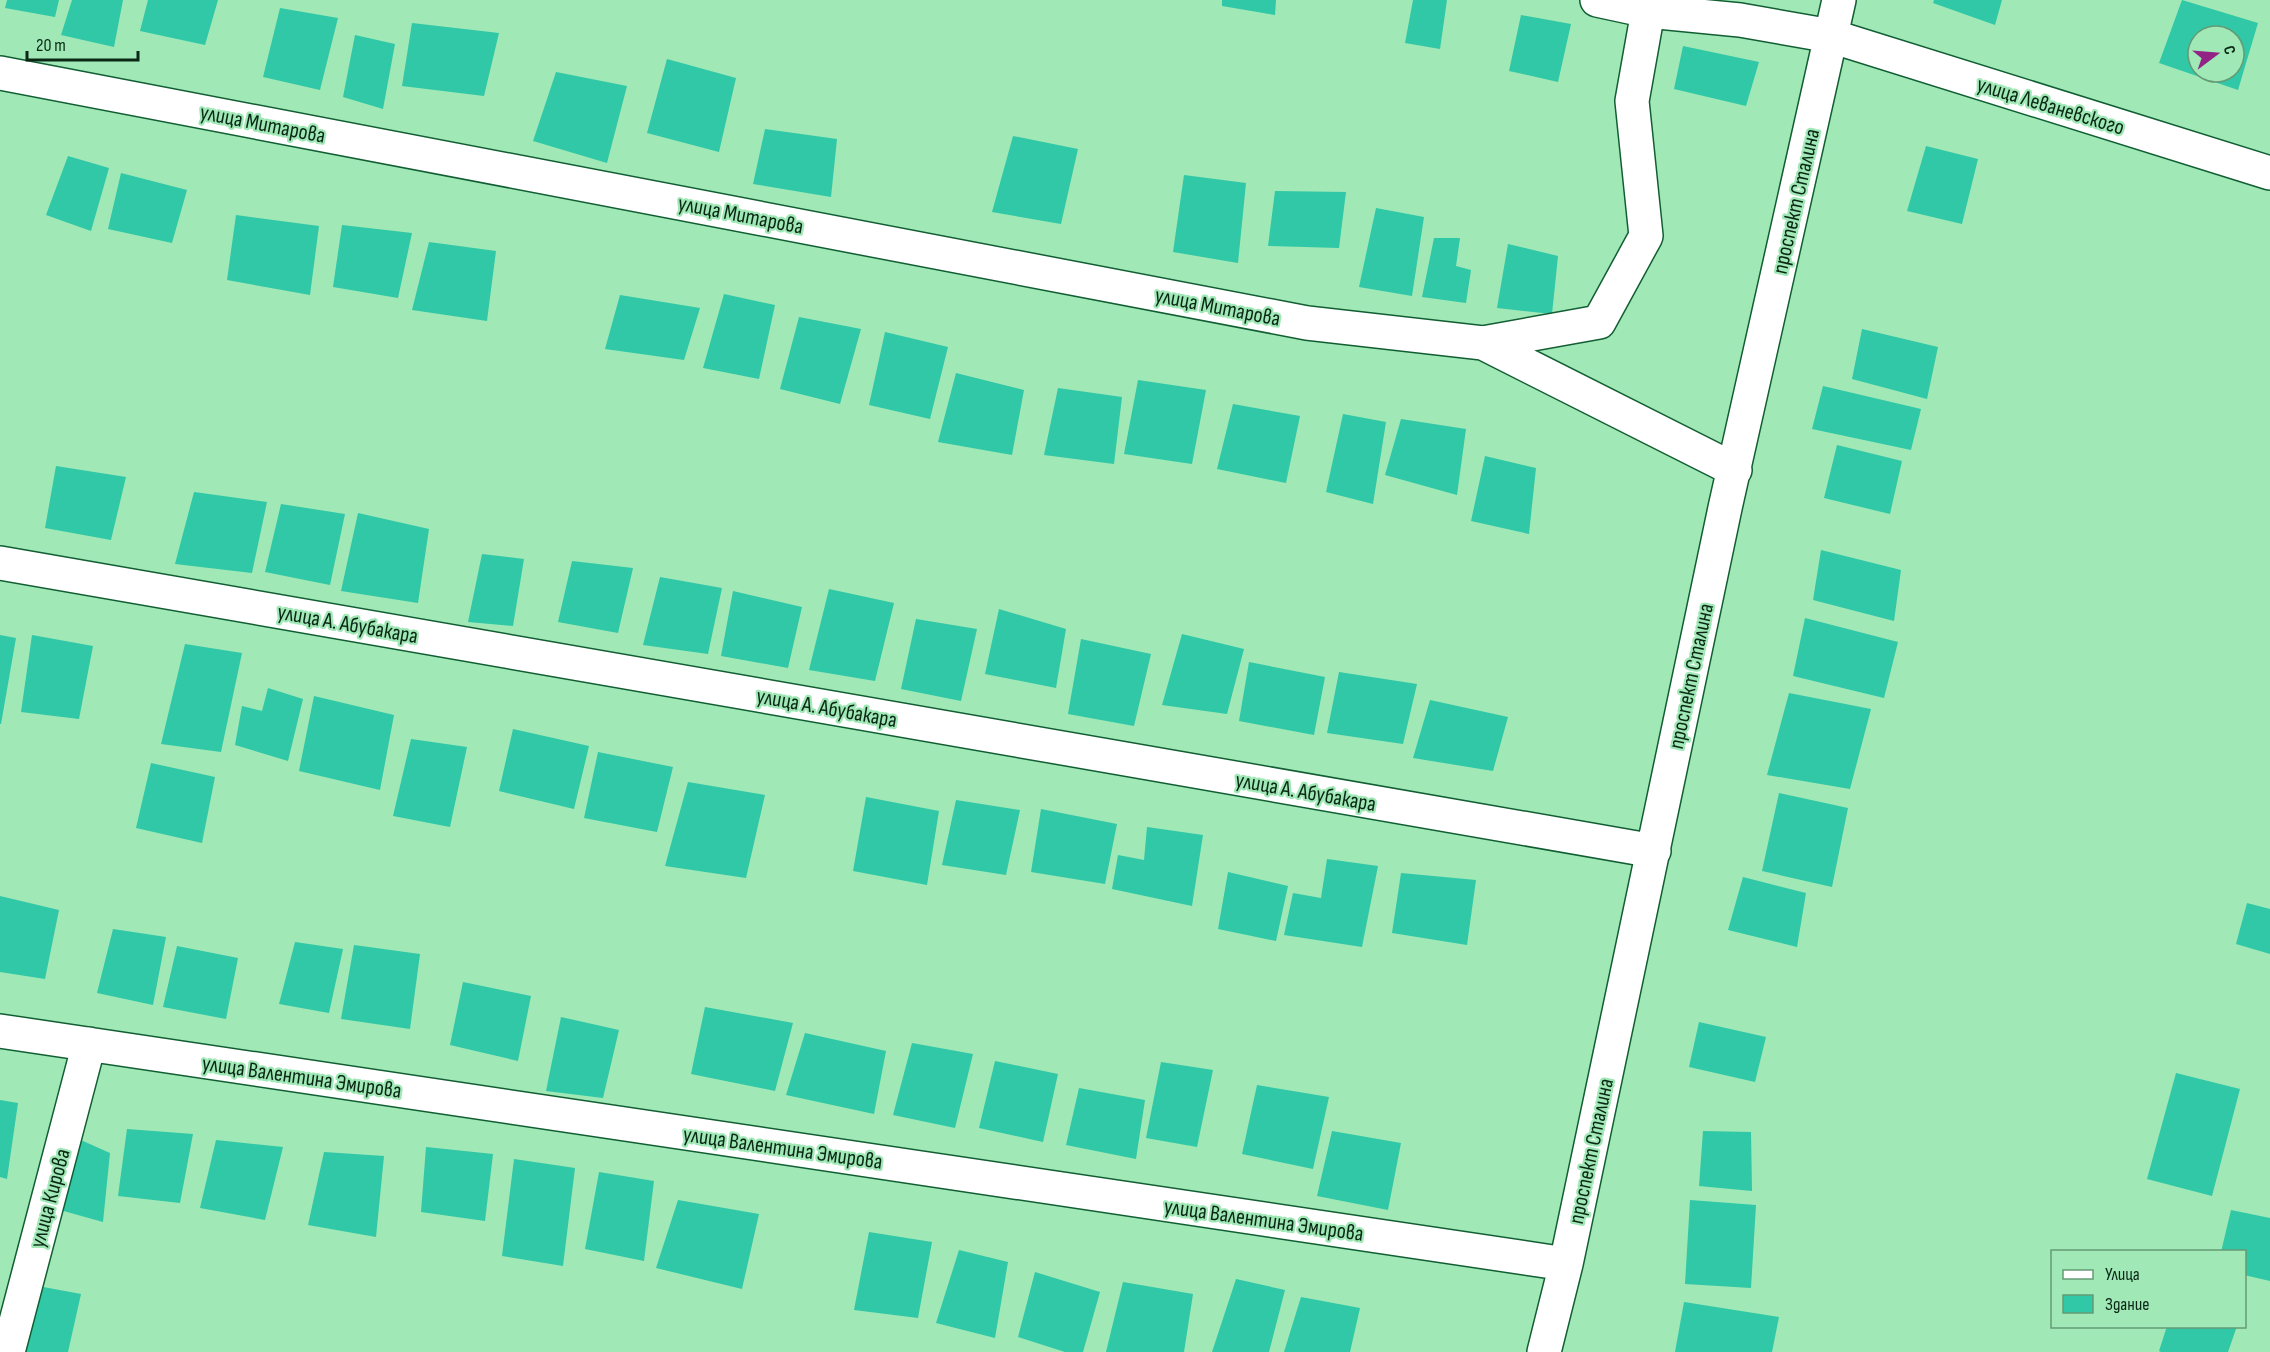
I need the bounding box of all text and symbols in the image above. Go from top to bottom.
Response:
scale bar [27,24,138,62]
north arrow [2186,24,2246,84]
text: 20 m [36,35,66,56]
text: С [2219,44,2239,57]
street label: улица Леваневского [1973,71,2128,142]
street label: улица Митарова [198,99,328,150]
street label: проспект Сталина [1767,126,1826,277]
street label: улица Митарова [676,190,806,241]
street label: улица Митарова [1153,282,1283,333]
street label: улица А. Абубакара [275,599,420,650]
street label: проспект Сталина [1663,601,1720,752]
street label: улица А. Абубакара [754,683,899,734]
street label: улица А. Абубакара [1233,767,1378,818]
street label: улица Валентина Эмирова [200,1050,403,1105]
street label: проспект Сталина [1563,1076,1620,1227]
street label: улица Валентина Эмирова [681,1121,884,1176]
street label: улица Кирова [24,1146,77,1251]
street label: улица Валентина Эмирова [1162,1193,1365,1248]
legend [2051,1250,2246,1328]
text: Улица [2105,1264,2140,1285]
text: Здание [2105,1294,2150,1315]

